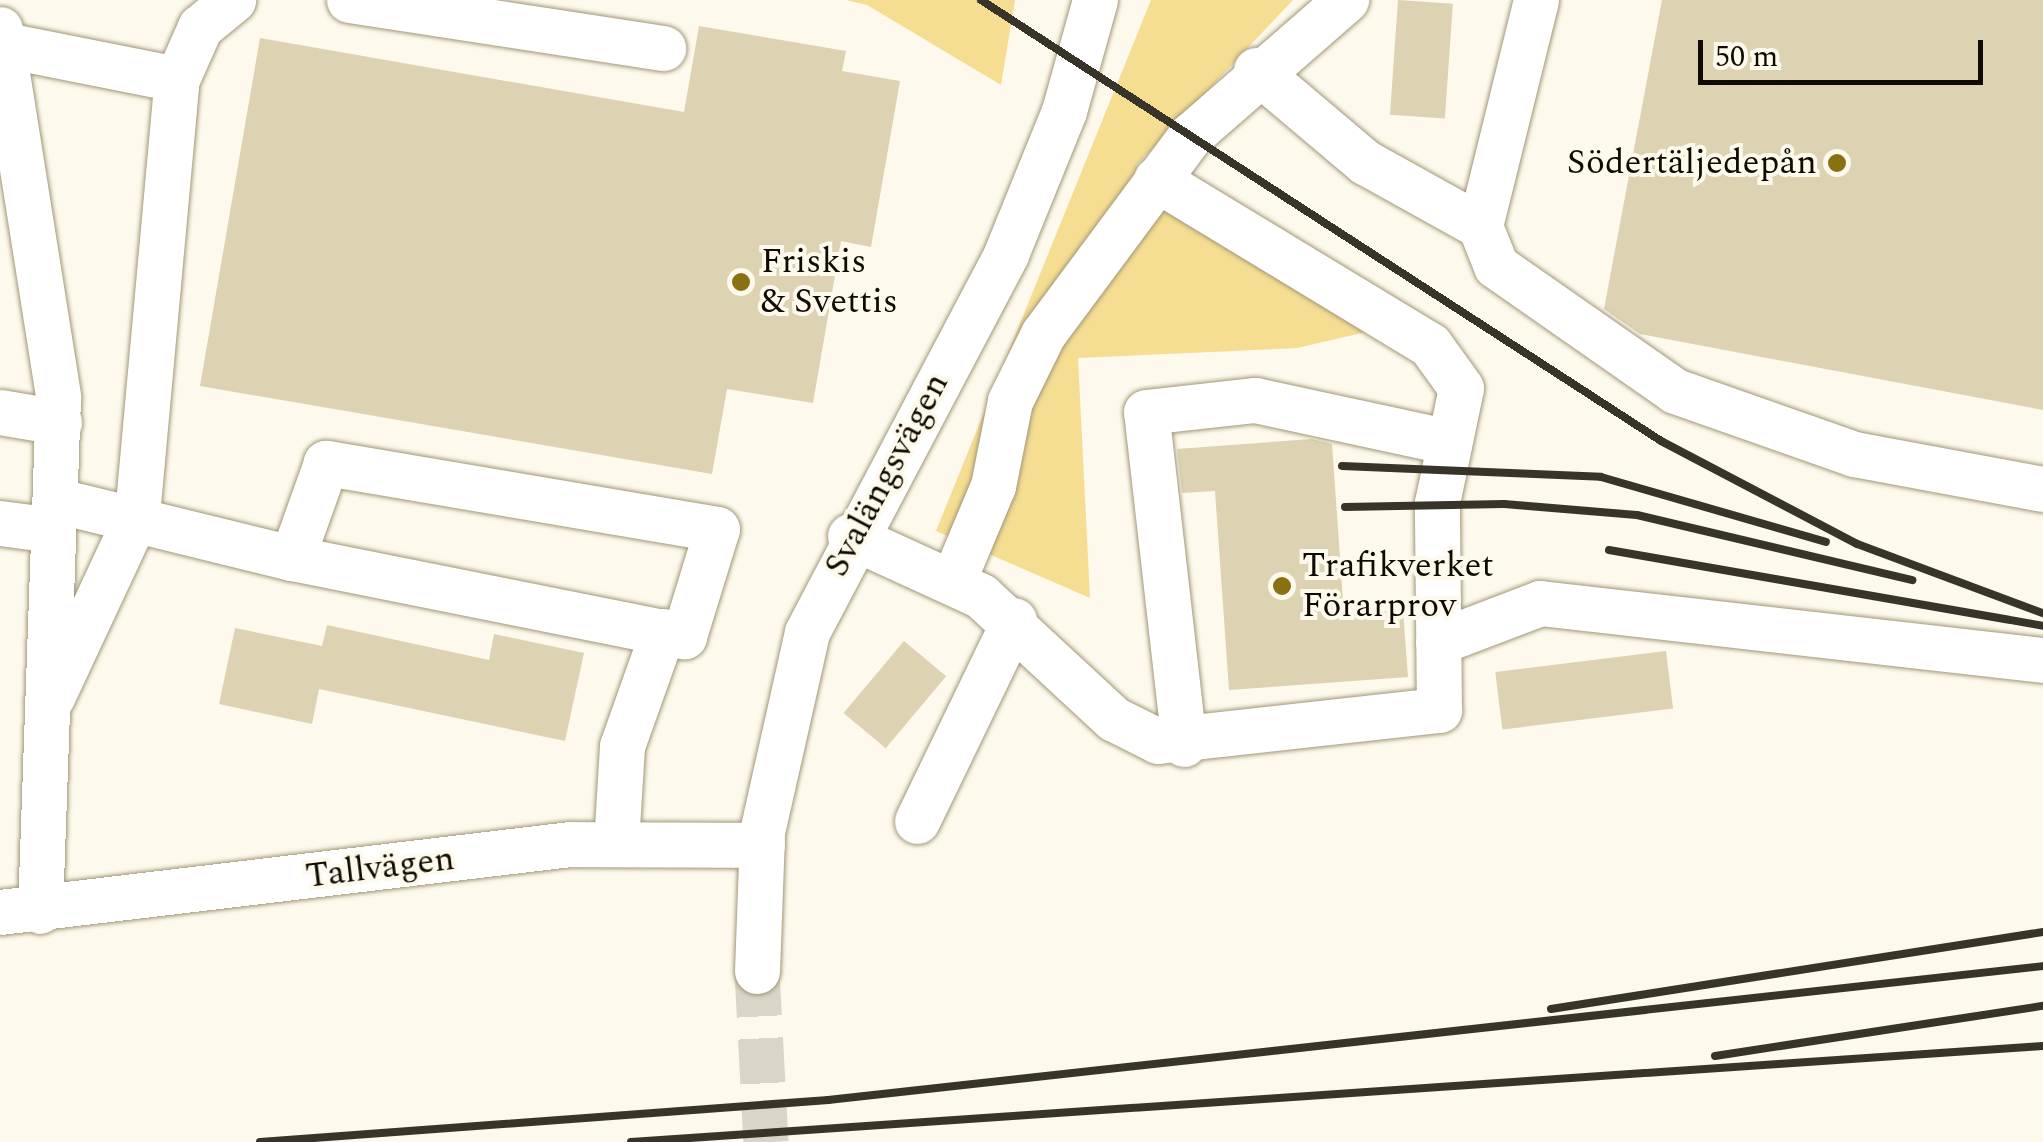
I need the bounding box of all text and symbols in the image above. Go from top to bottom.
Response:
scale bar [1703,20,1988,82]
text: 50 m [1715,34,1778,80]
place label: Södertäljedepån [1567,142,1817,184]
marker: Södertäljedepån [1826,152,1848,174]
place label: Friskis & Svettis [761,241,898,323]
marker: Friskis & Svettis [730,271,752,293]
street label: Svalängsvägen [816,366,958,584]
place label: Trafikverket Förarprov [1302,545,1494,627]
marker: Trafikverket Förarprov [1271,575,1293,597]
street label: Tallvägen [303,838,457,898]

